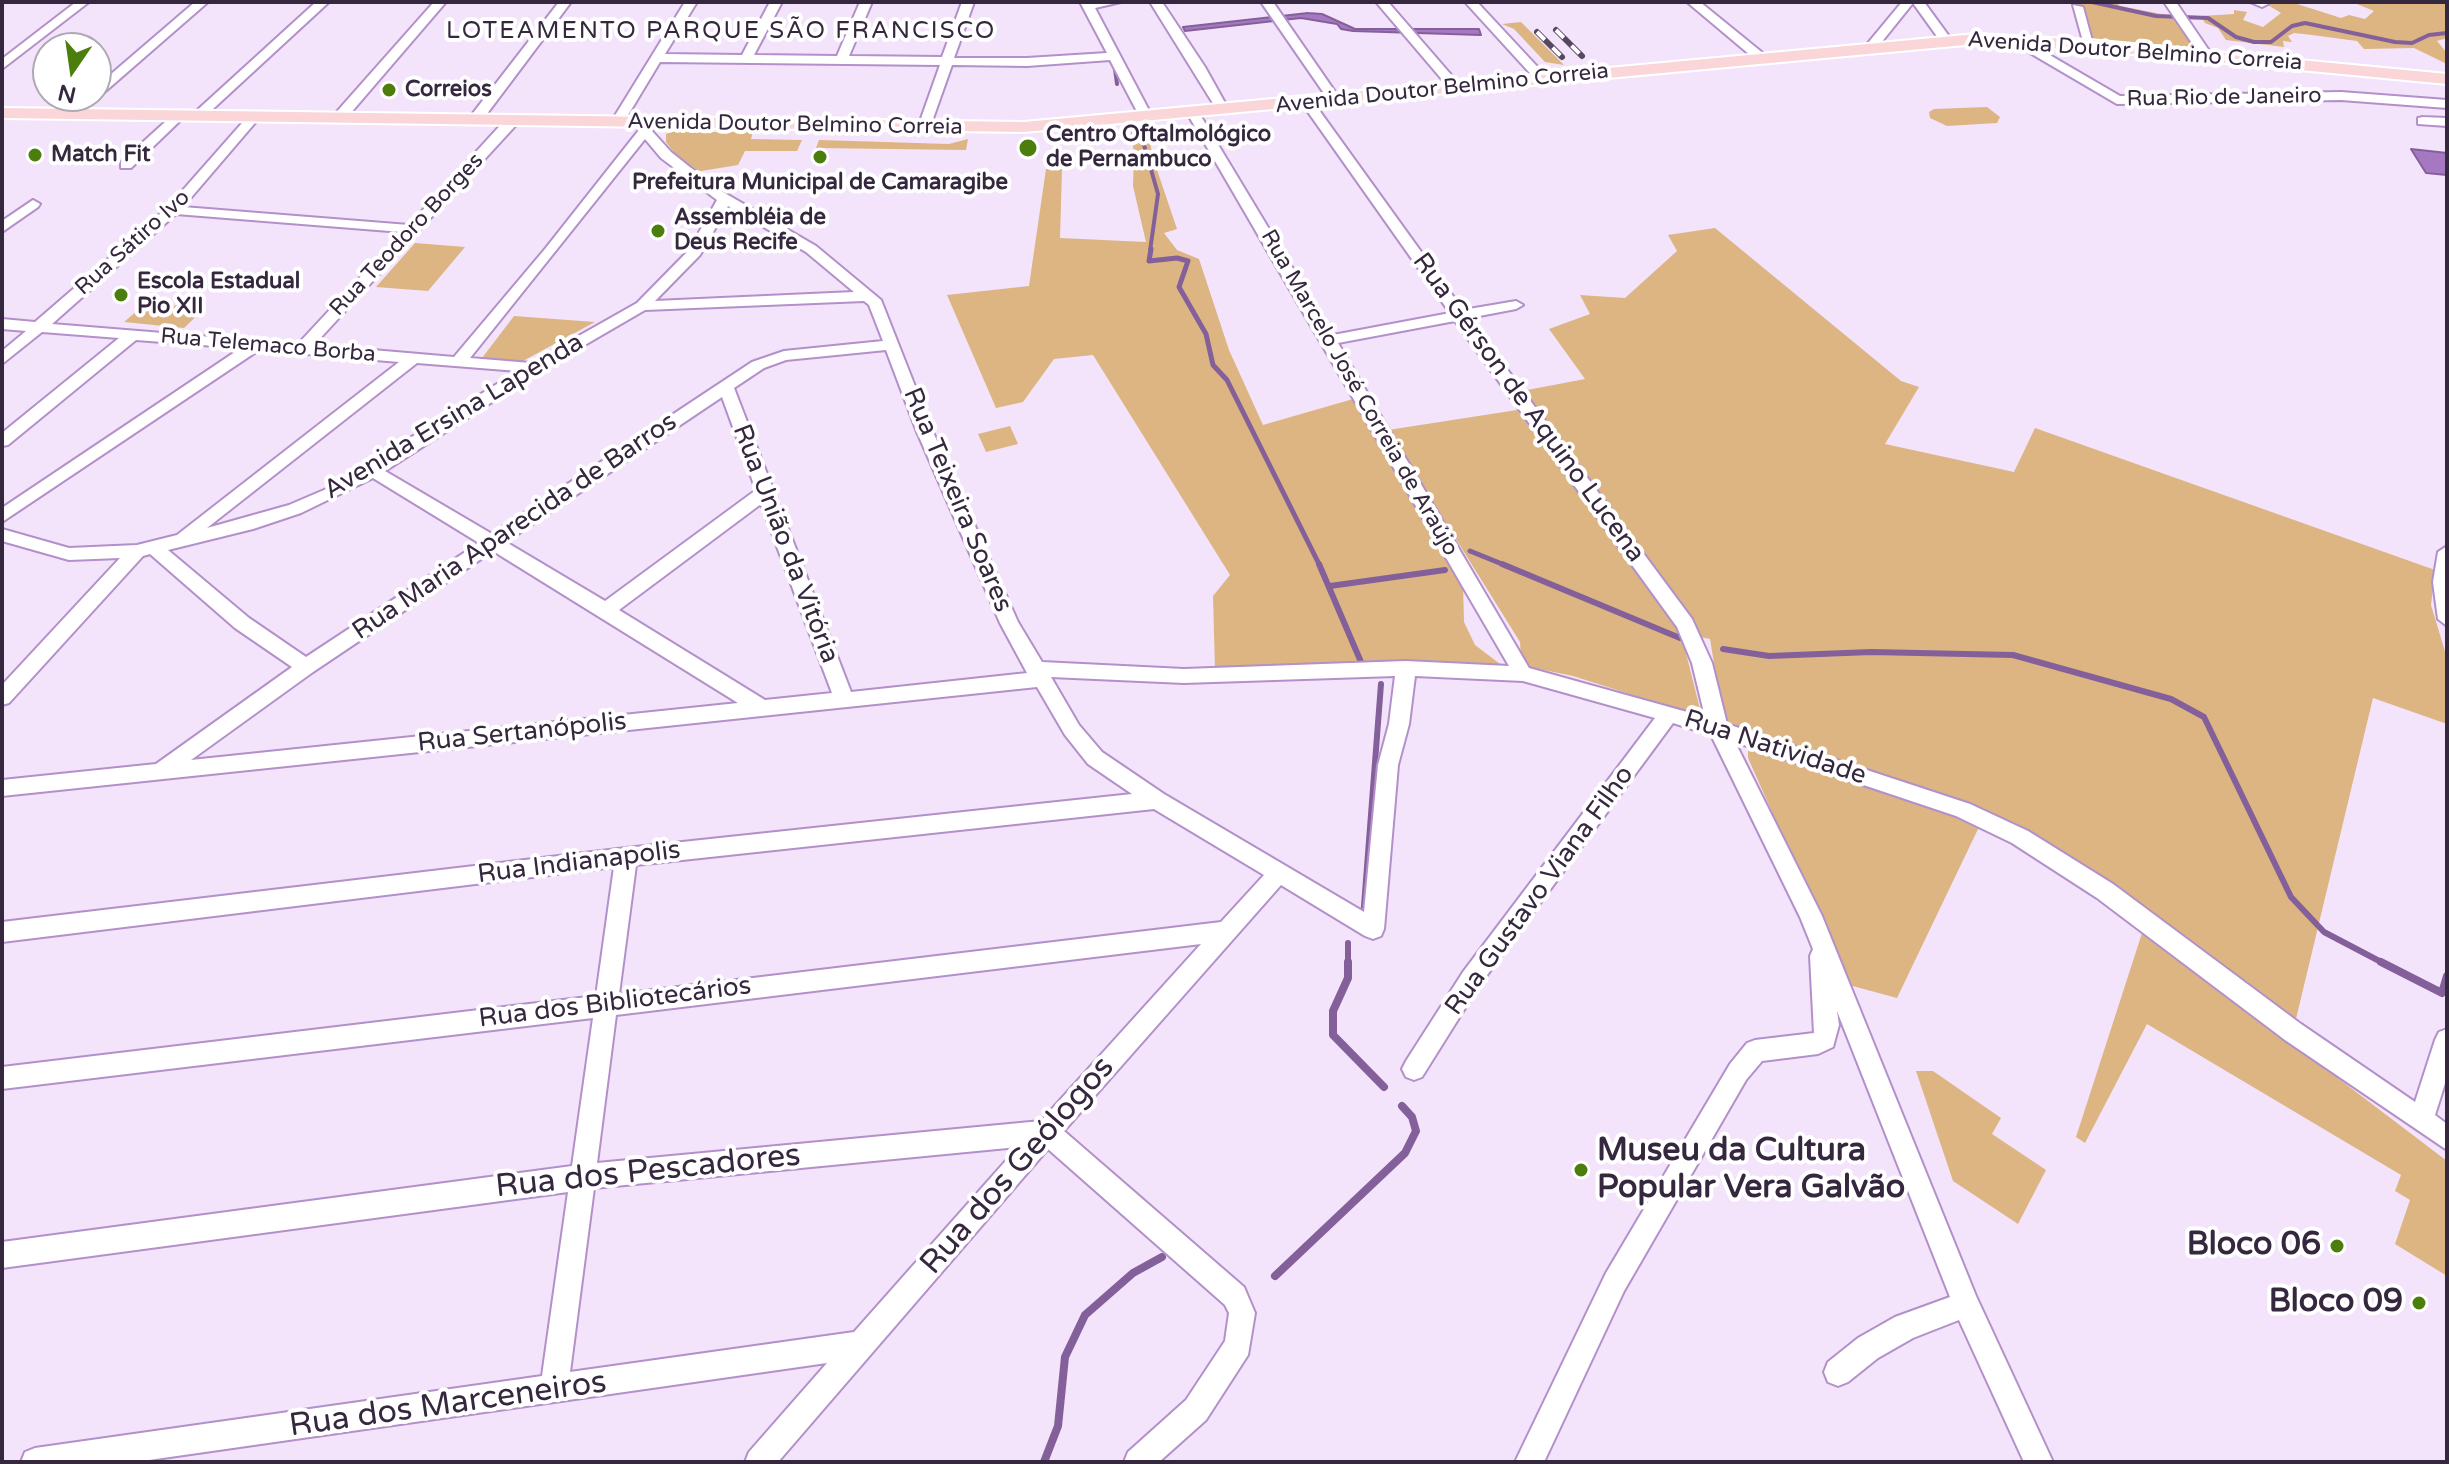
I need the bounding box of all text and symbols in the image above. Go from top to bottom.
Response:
district label: LOTEAMENTO PARQUE SÃO FRANCISCO [446,18,996,46]
street label: Avenida Doutor Belmino Correia [1967,27,2303,77]
north arrow [32,32,112,112]
street label: Avenida Doutor Belmino Correia [1274,58,1610,120]
place label: Correios [405,77,492,103]
text: N [56,79,79,108]
marker: Correios [380,81,398,99]
street label: Rua Rio de Janeiro [2126,83,2322,113]
street label: Avenida Doutor Belmino Correia [627,109,963,141]
place label: Centro Oftalmológico de Pernambuco [1046,122,1271,174]
marker: Centro Oftalmológico de Pernambuco [1017,137,1039,159]
place label: Match Fit [51,142,150,168]
marker: Match Fit [26,146,44,164]
street label: Rua Teodoro Borges [325,148,489,322]
marker: Prefeitura Municipal de Camaragibe [811,148,829,166]
place label: Prefeitura Municipal de Camaragibe [632,170,1008,196]
street label: Rua Sátiro Ivo [70,185,196,301]
place label: Assembléia de Deus Recife [674,205,826,256]
marker: Assembléia de Deus Recife [649,222,667,240]
street label: Rua Marcelo José Correia de Araújo [1255,225,1463,561]
street label: Rua Gérson de Aquino Lucena [1405,247,1651,569]
place label: Escola Estadual Pio XII [137,269,300,320]
marker: Escola Estadual Pio XII [112,286,130,304]
street label: Rua Telemaco Borba [159,323,377,369]
street label: Avenida Ersina Lapenda [319,327,589,507]
street label: Rua Teixeira Soares [896,383,1018,617]
street label: Rua Maria Aparecida de Barros [347,407,683,647]
street label: Rua União da Vitória [725,420,845,668]
street label: Rua Natividade [1680,704,1870,792]
street label: Rua Sertanópolis [416,706,628,760]
street label: Rua Gustavo Viana Filho [1439,760,1641,1022]
street label: Rua Indianapolis [476,835,682,891]
street label: Rua dos Bibliotecários [477,971,753,1035]
street label: Rua dos Geólogos [913,1049,1123,1283]
place label: Museu da Cultura Popular Vera Galvão [1597,1133,1905,1208]
street label: Rua dos Pescadores [494,1137,802,1207]
marker: Museu da Cultura Popular Vera Galvão [1572,1161,1590,1179]
place label: Bloco 06 [2187,1227,2321,1265]
marker: Bloco 06 [2328,1237,2346,1255]
place label: Bloco 09 [2269,1284,2403,1322]
marker: Bloco 09 [2410,1294,2428,1312]
street label: Rua dos Marceneiros [287,1364,609,1446]

